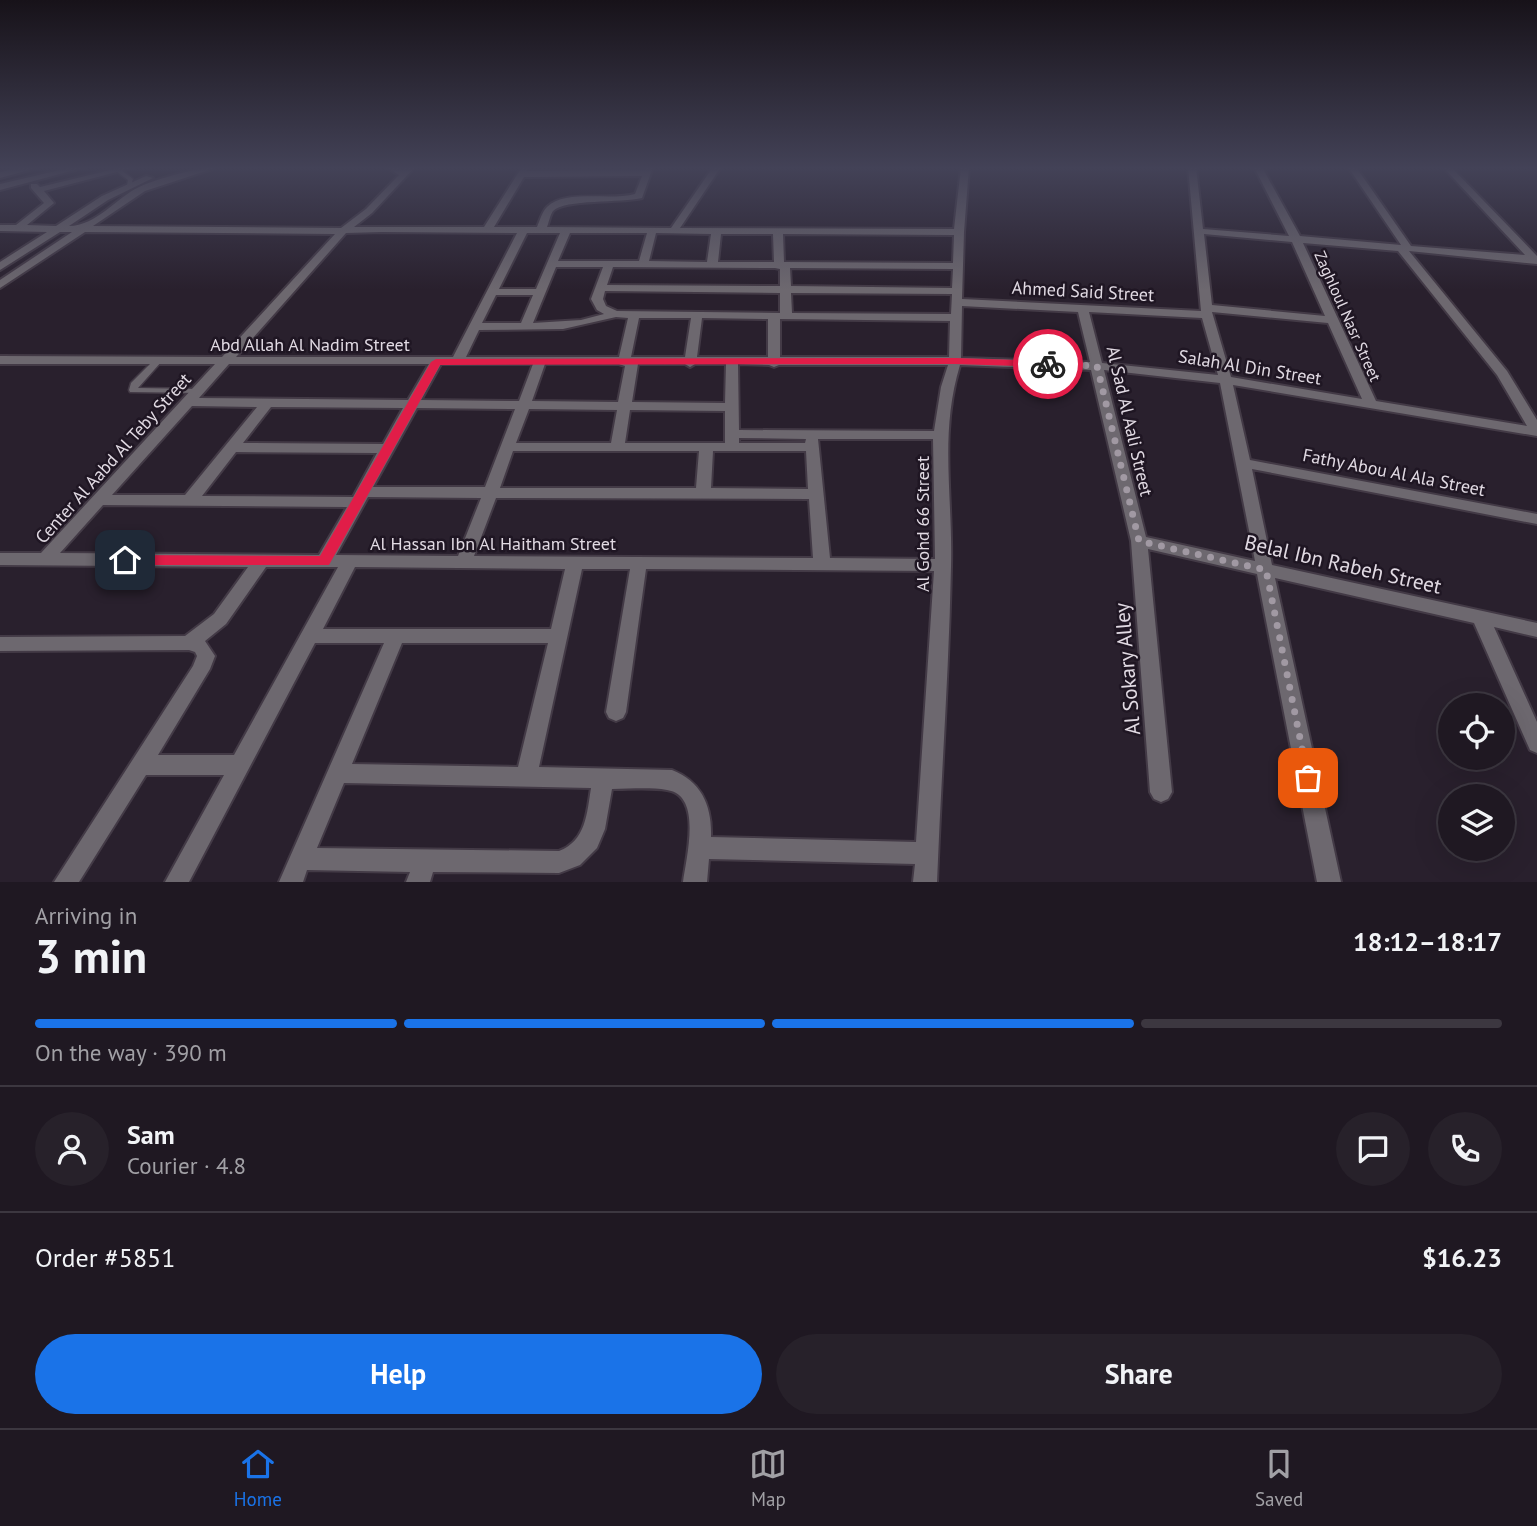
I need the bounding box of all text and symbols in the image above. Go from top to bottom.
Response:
street label: Zaghloul Nasr Street [1310,248,1386,385]
street label: Ahmed Said Street [1011,276,1155,306]
courier [1013,329,1083,399]
street label: Abd Allah Al Nadim Street [210,333,410,356]
street label: Al Sad Al Aali Street [1102,344,1158,498]
street label: Salah Al Din Street [1177,344,1323,390]
icon: bike [1029,345,1067,383]
street label: Center Al Aabd Al Teby Street [30,368,196,548]
street label: Fathy Abou Al Ala Street [1301,443,1487,501]
street label: Al Gohd 66 Street [911,456,934,592]
street label: Belal Ibn Rabeh Street [1242,528,1444,600]
pin [95,530,155,590]
street label: Al Hassan Ibn Al Haitham Street [370,532,616,555]
icon: home [106,541,144,579]
street label: Al Sokary Alley [1108,602,1146,736]
map controls [1438,693,1515,861]
button: locate [1438,693,1515,770]
pin [1278,748,1338,808]
icon: bag [1289,759,1327,797]
button: layers [1438,784,1515,861]
text: Arriving in [35,901,137,930]
text: 18:12–18:17 [1353,925,1502,958]
text: 3 min [35,926,147,986]
text: On the way · 390 m [35,1038,227,1067]
button: person [35,1112,109,1186]
button: chat [1336,1112,1410,1186]
button: phone [1428,1112,1502,1186]
text: Sam [127,1118,175,1151]
text: Courier · 4.8 [127,1151,246,1180]
text: Order #5851 [35,1241,175,1274]
text: $16.23 [1422,1241,1502,1274]
button: Help [35,1334,762,1414]
button: Share [776,1334,1502,1414]
tab: Home [234,1445,282,1511]
tab: Map [749,1445,787,1511]
tab: Saved [1255,1445,1303,1511]

